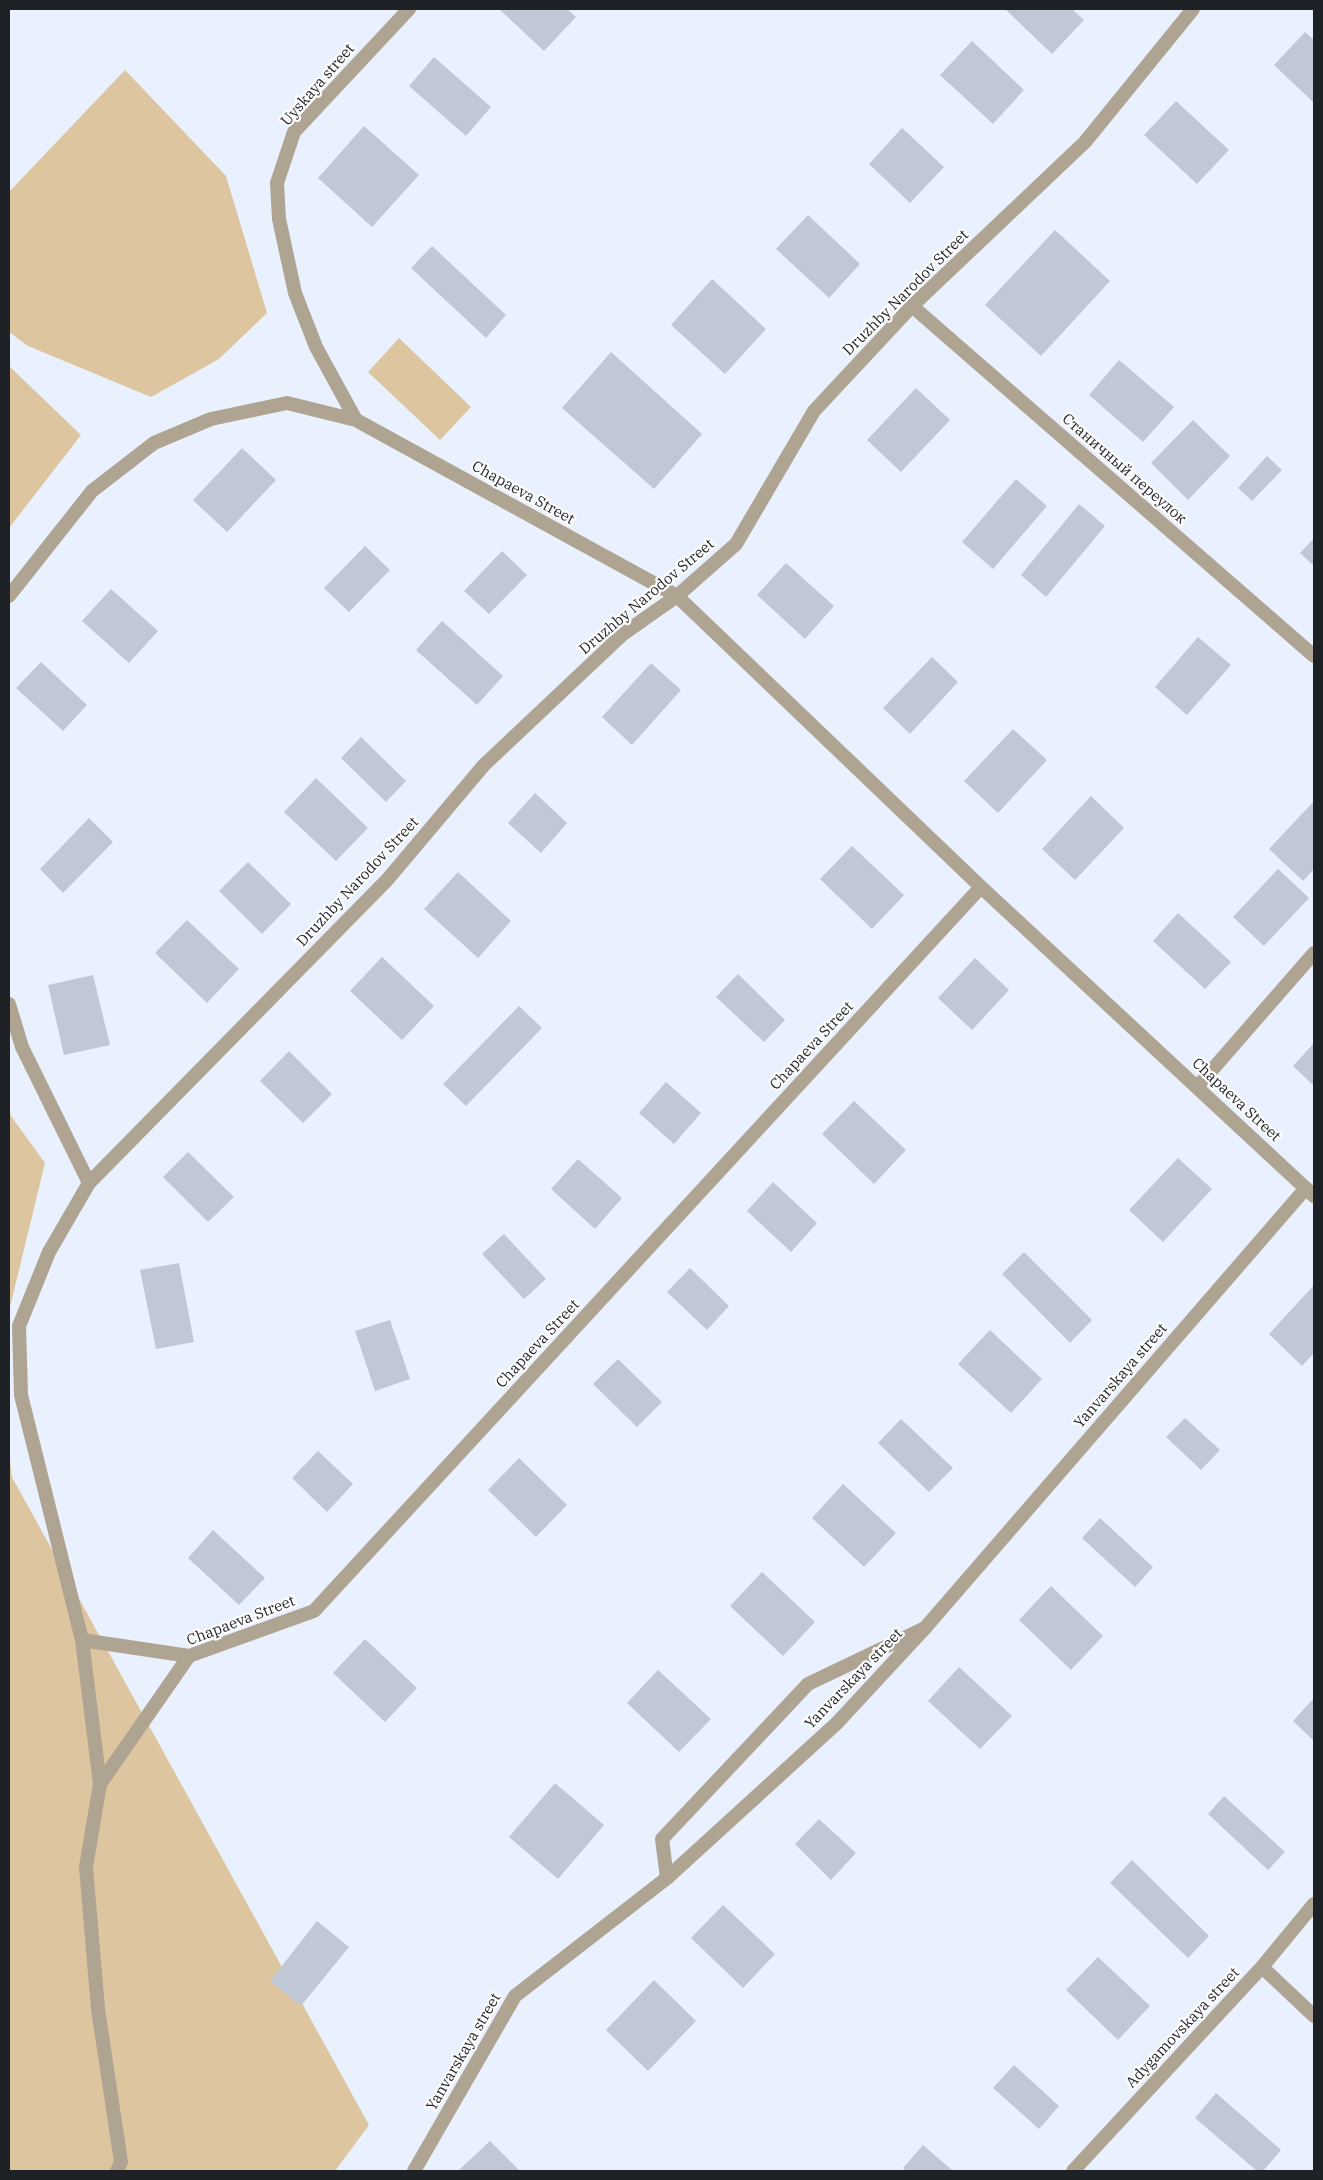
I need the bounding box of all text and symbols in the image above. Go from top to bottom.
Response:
street label: Uyskaya street [277,40,359,130]
street label: Druzhby Narodov Street [839,226,973,360]
street label: Станичный переулок [1058,410,1190,528]
street label: Chapaeva Street [469,457,577,529]
street label: Druzhby Narodov Street [576,535,718,659]
street label: Druzhby Narodov Street [293,814,423,950]
street label: Chapaeva Street [766,998,858,1094]
street label: Chapaeva Street [1188,1054,1284,1146]
street label: Chapaeva Street [492,1296,584,1392]
street label: Yanvarskaya street [1071,1320,1171,1432]
street label: Chapaeva Street [184,1592,298,1650]
street label: Yanvarskaya street [801,1625,907,1733]
street label: Adygamovskaya street [1123,1964,1243,2092]
street label: Yanvarskaya street [423,1990,505,2114]

